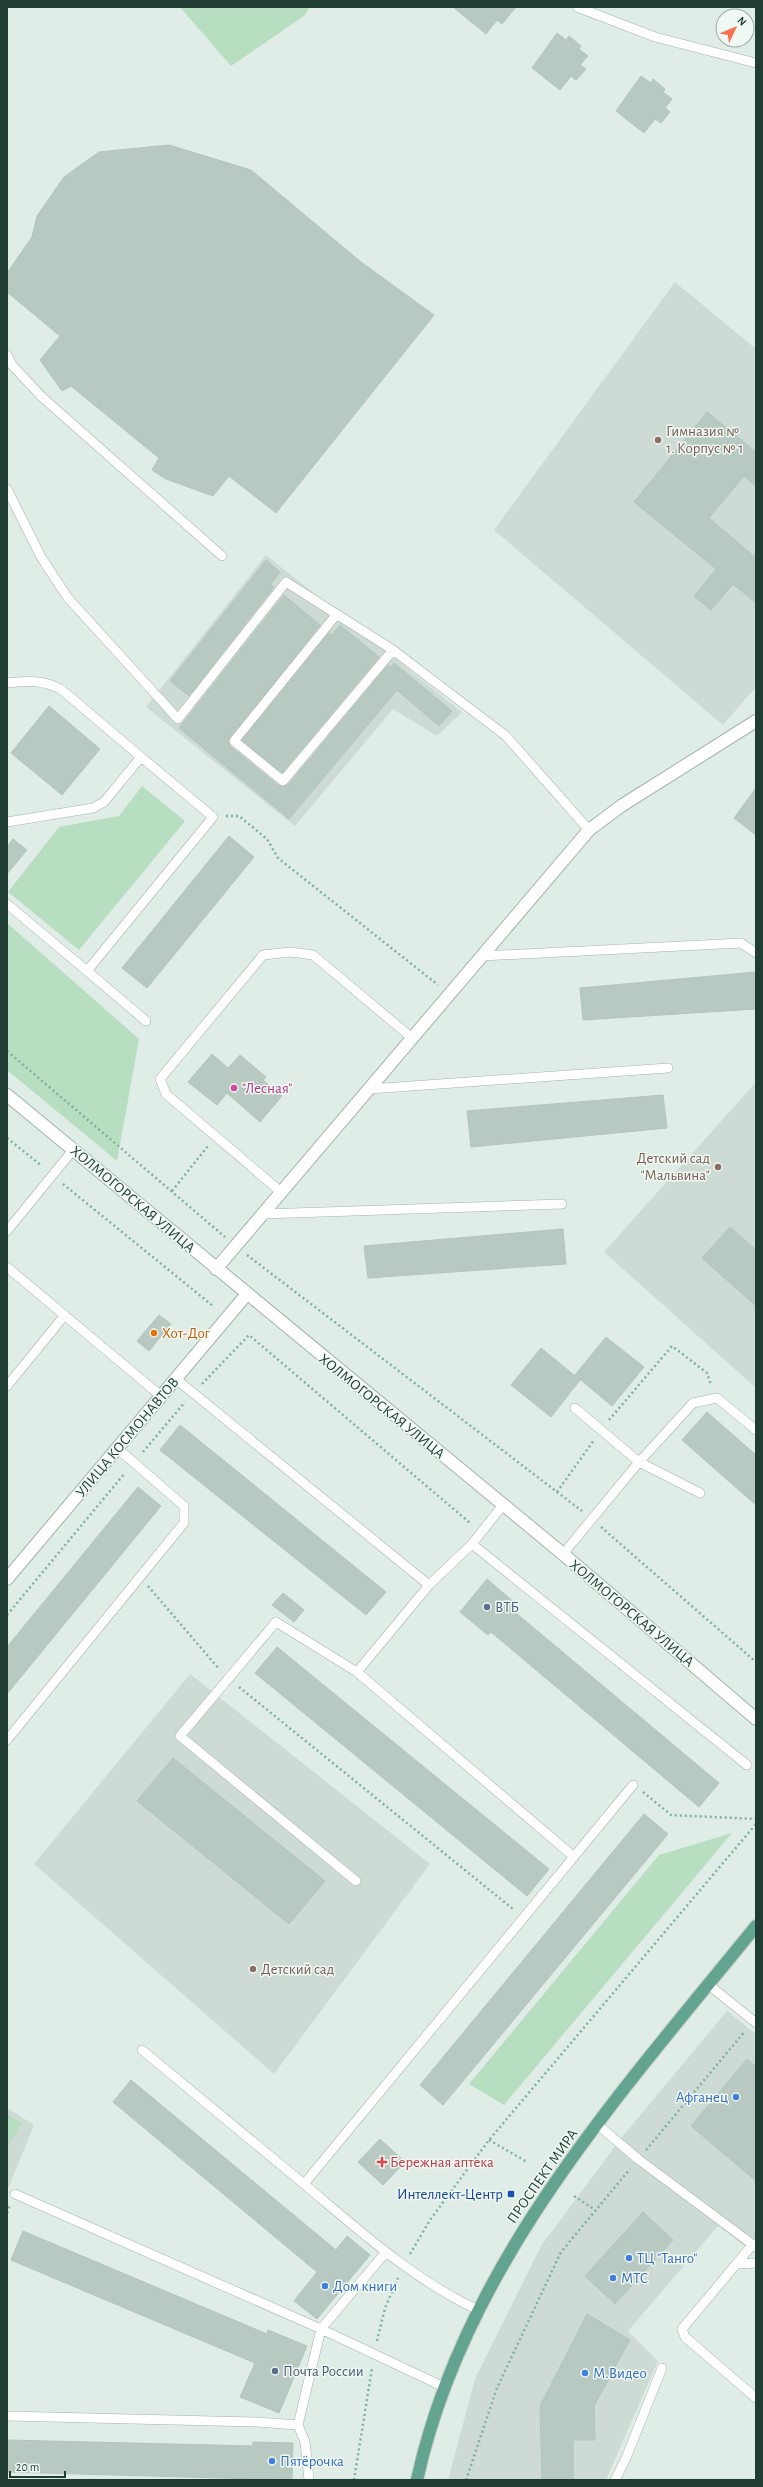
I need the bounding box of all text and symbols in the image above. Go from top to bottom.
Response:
north arrow [715,8,755,48]
text: N [735,15,748,28]
place label: Гимназия № 1. Корпус № 1 [666,424,743,456]
marker: Гимназия № 1. Корпус № 1 [653,435,663,445]
place label: "Лесная" [242,1081,293,1096]
marker: "Лесная" [229,1083,239,1093]
street label: ХОЛМОГОРСКАЯ УЛИЦА [68,1143,198,1256]
place label: Детский сад "Мальвина" [637,1151,710,1183]
marker: Детский сад "Мальвина" [713,1162,723,1172]
place label: Хот-Дог [162,1326,211,1341]
marker: Хот-Дог [149,1328,159,1338]
street label: ХОЛМОГОРСКАЯ УЛИЦА [316,1351,448,1462]
street label: УЛИЦА КОСМОНАВТОВ [73,1374,182,1500]
street label: ХОЛМОГОРСКАЯ УЛИЦА [567,1557,697,1670]
place label: ВТБ [495,1600,519,1615]
marker: ВТБ [482,1602,492,1612]
place label: Детский сад [261,1962,334,1977]
marker: Детский сад [248,1964,258,1974]
place label: Афганец [676,2090,728,2105]
marker: Афганец [731,2092,741,2102]
street label: ПРОСПЕКТ МИРА [504,2126,581,2226]
place label: Бережная аптека [390,2155,494,2170]
marker: Бережная аптека [377,2157,387,2167]
place label: Интеллект-Центр [397,2187,503,2202]
marker: Интеллект-Центр [506,2189,516,2199]
place label: ТЦ "Танго" [637,2251,697,2266]
marker: ТЦ "Танго" [624,2253,634,2263]
place label: МТС [621,2271,648,2286]
marker: МТС [608,2273,618,2283]
place label: Дом книги [333,2279,397,2294]
marker: Дом книги [320,2281,330,2291]
place label: Почта России [283,2364,364,2379]
marker: Почта России [270,2366,280,2376]
place label: М.Видео [593,2366,647,2381]
marker: М.Видео [580,2368,590,2378]
scale bar [10,2453,65,2479]
place label: Пятёрочка [280,2454,344,2469]
marker: Пятёрочка [267,2456,277,2466]
text: 20 m [16,2461,39,2473]

